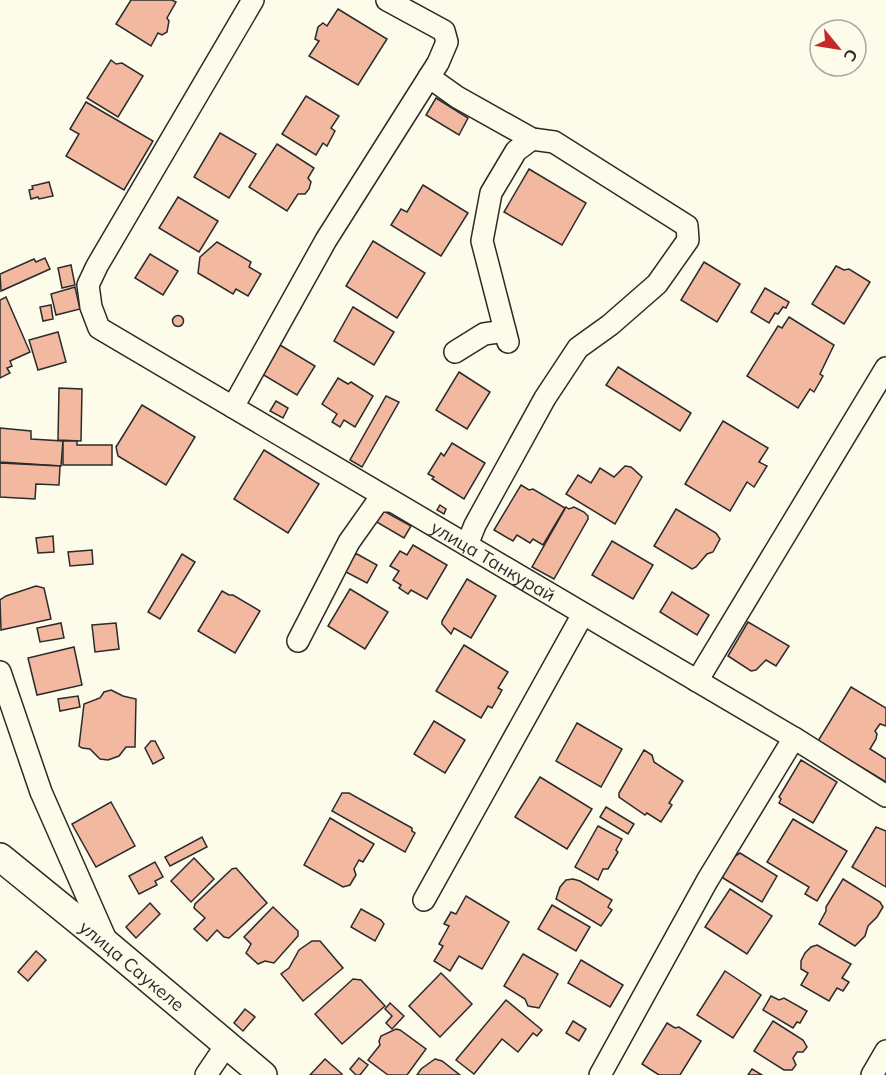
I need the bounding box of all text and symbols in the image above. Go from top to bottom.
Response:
north arrow [808,18,868,78]
text: С [840,46,862,65]
street label: улица Танкурай [427,515,560,606]
street label: улица Саукеле [75,915,190,1016]

